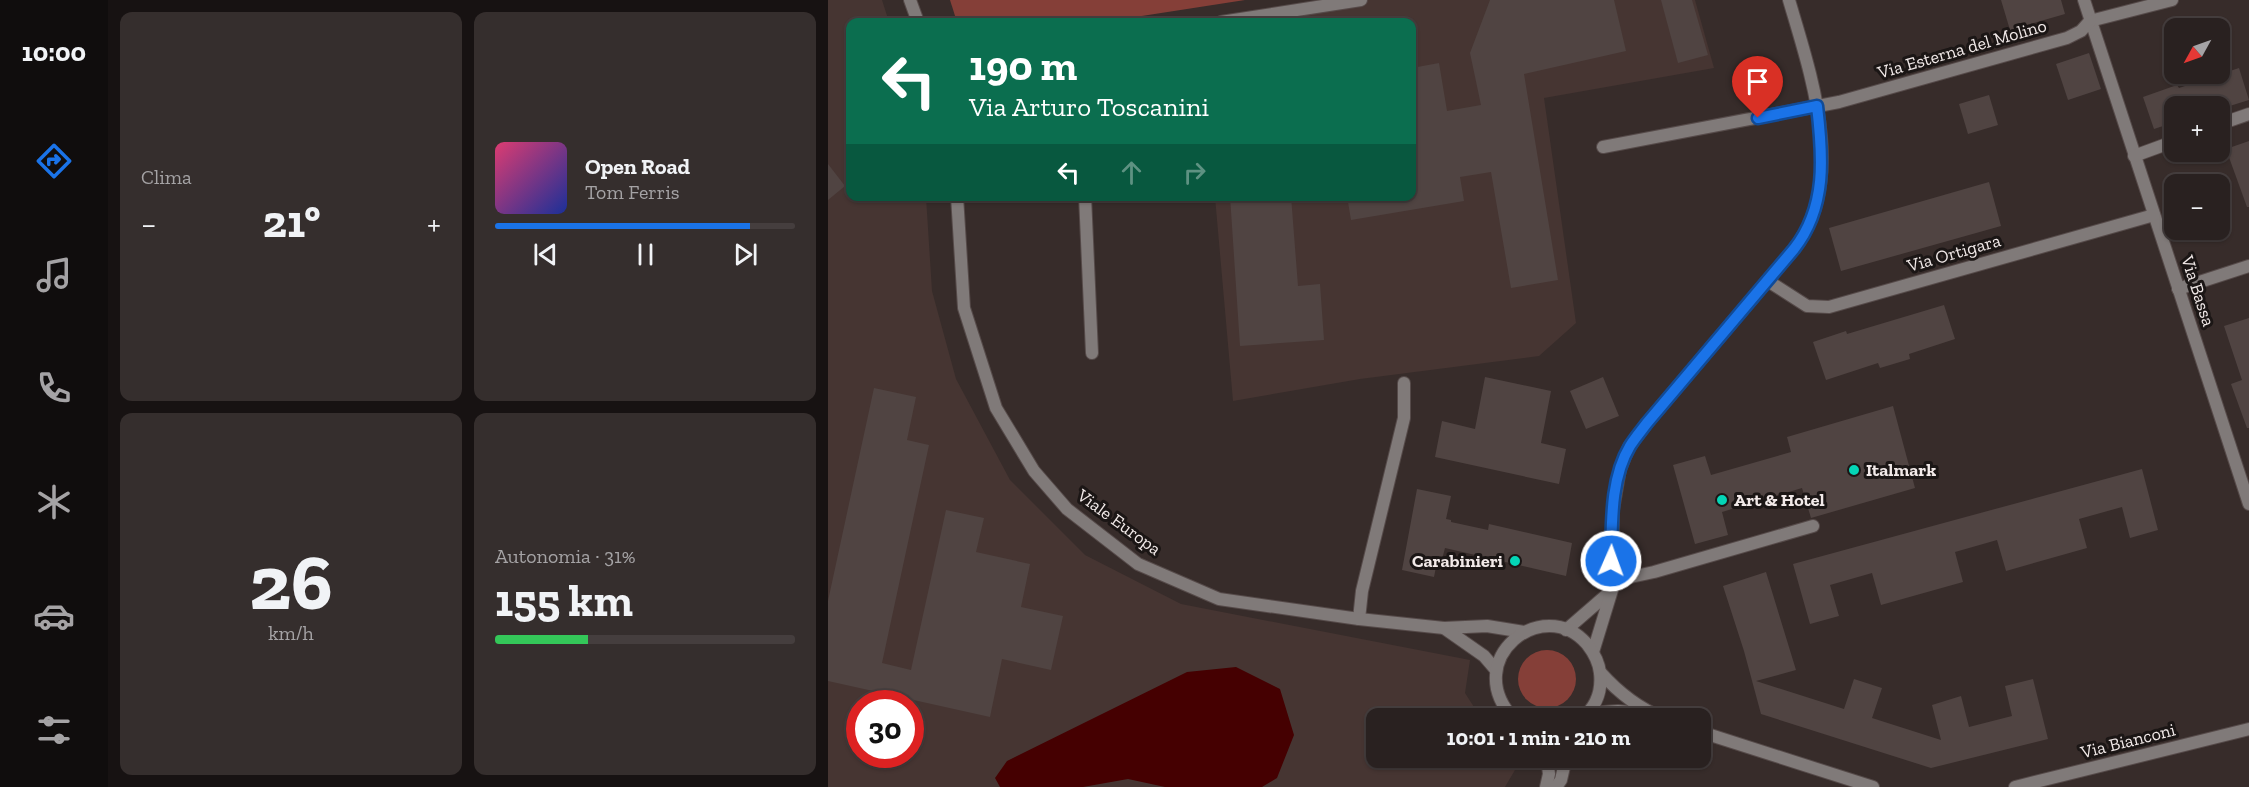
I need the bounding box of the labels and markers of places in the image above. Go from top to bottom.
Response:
pin [1732,56,1783,118]
place label: Italmark [1866,459,1936,481]
marker: Italmark [1847,463,1861,477]
place label: Art & Hotel [1734,489,1825,511]
marker: Art & Hotel [1715,493,1729,507]
place label: Carabinieri [1412,550,1504,572]
marker: Carabinieri [1508,554,1522,568]

